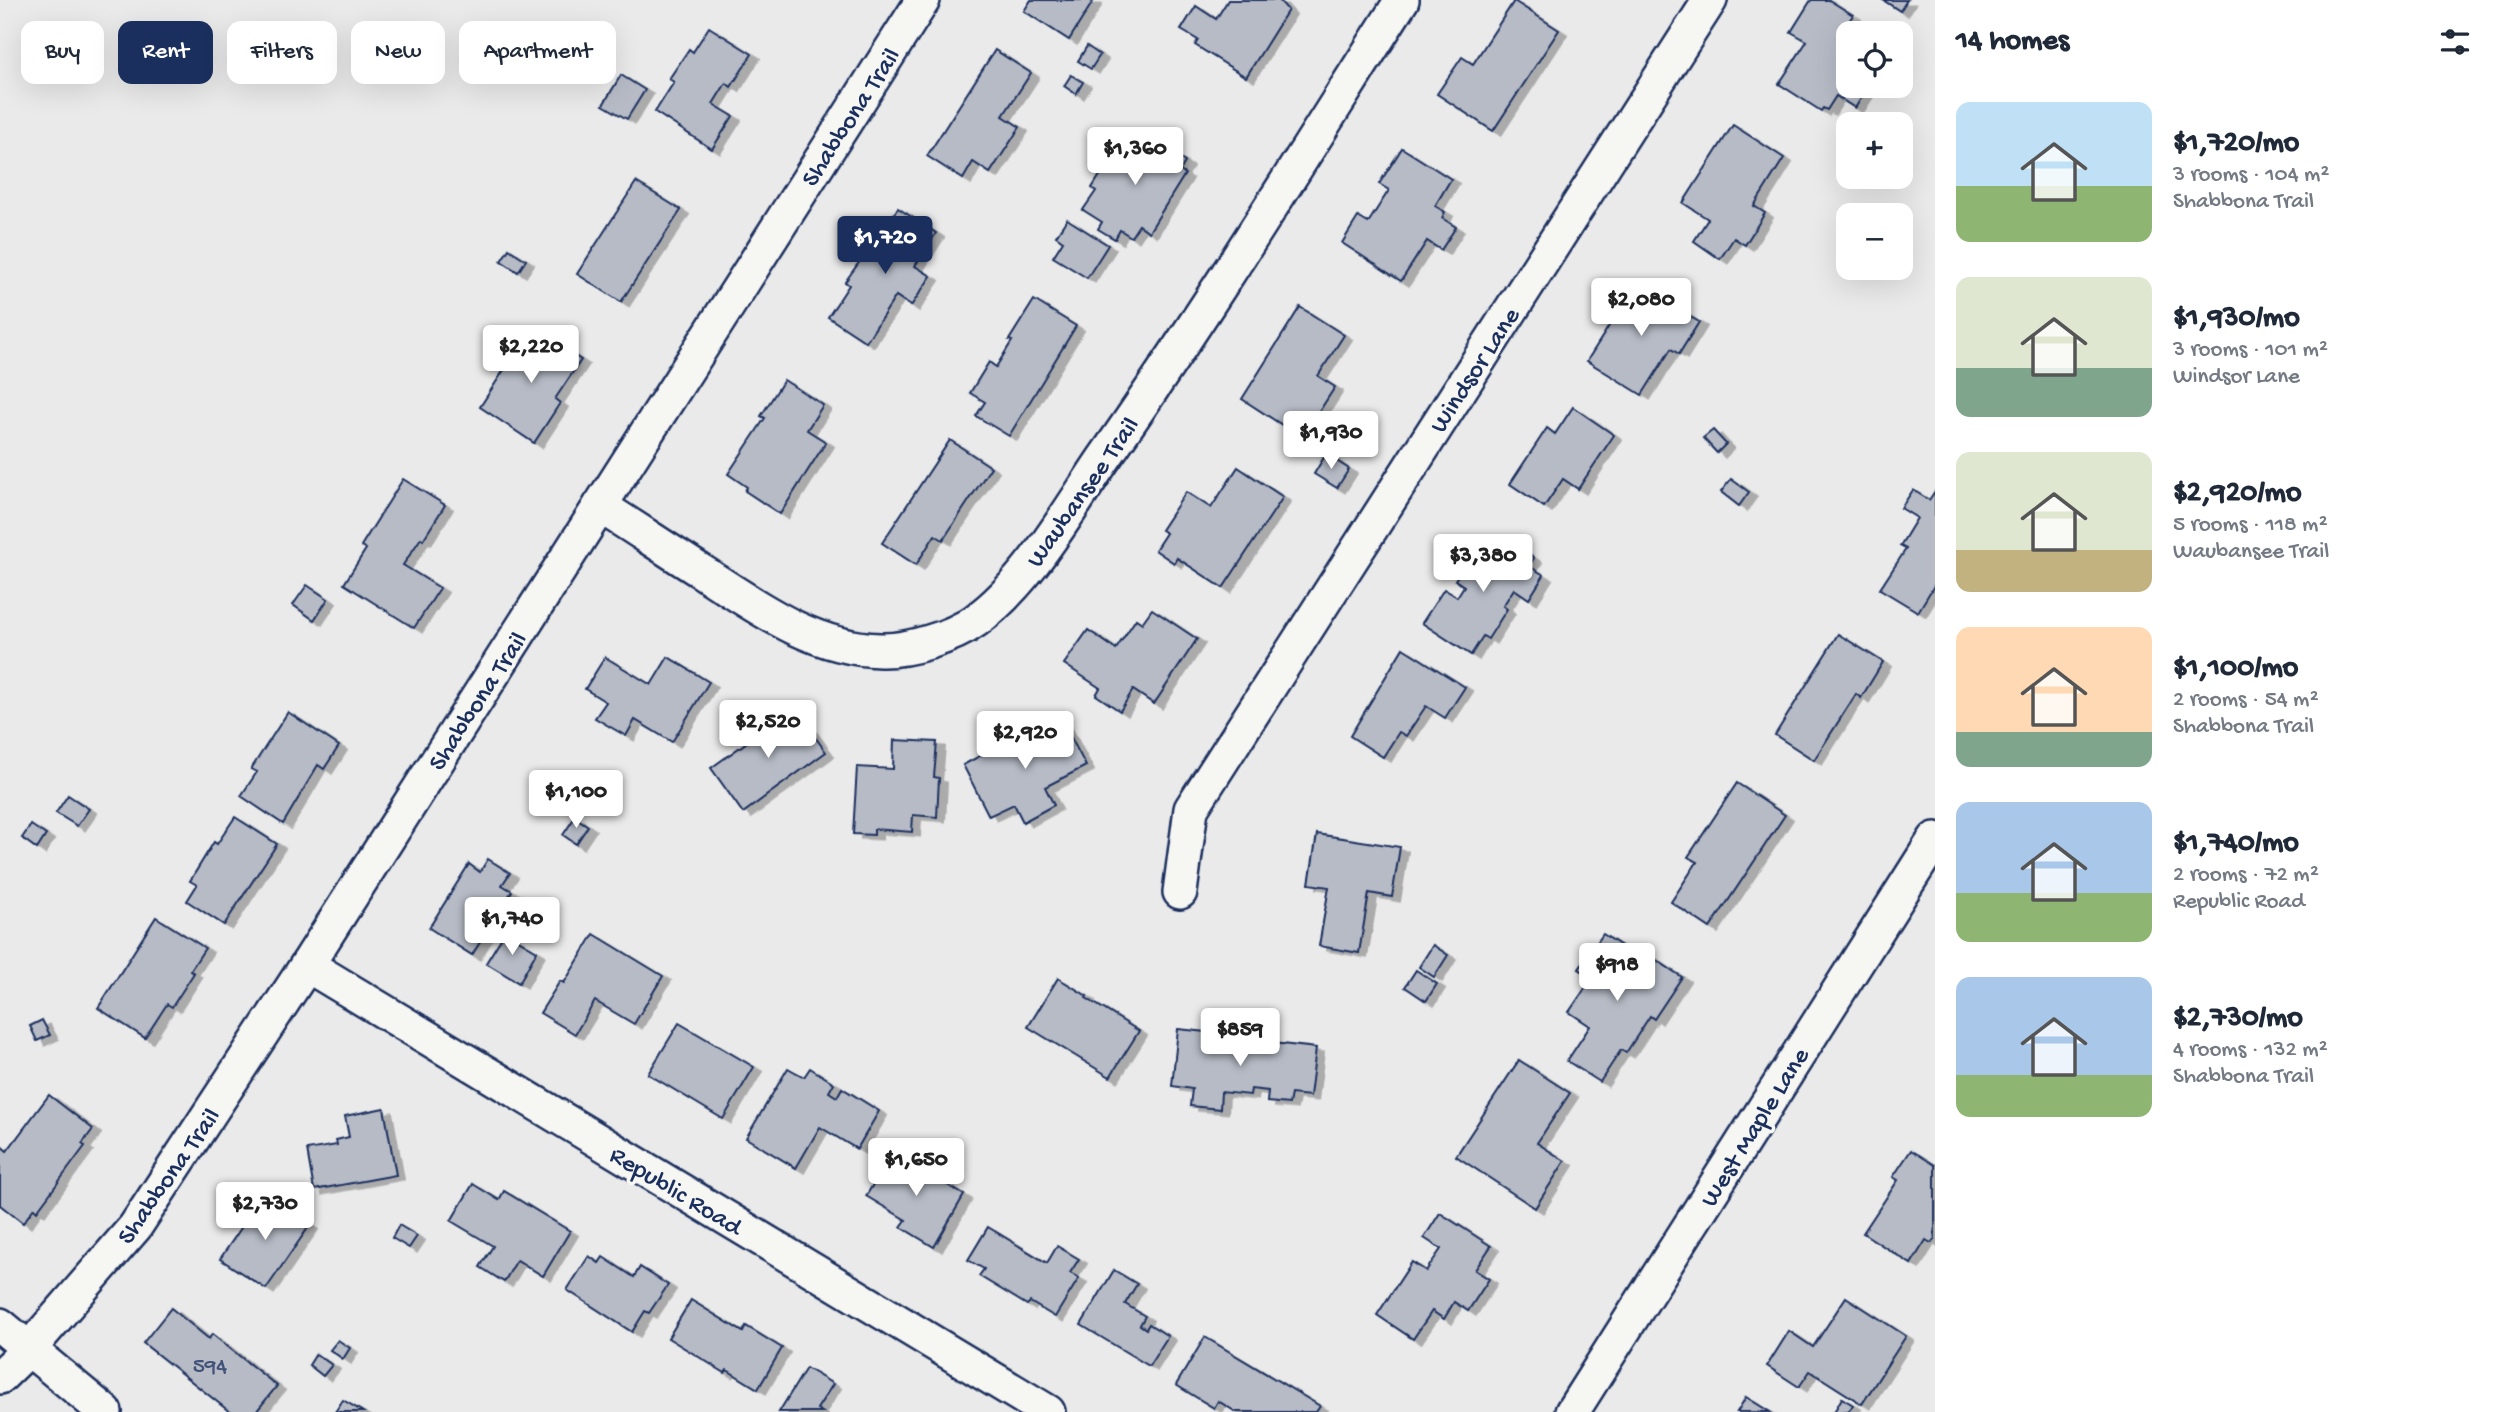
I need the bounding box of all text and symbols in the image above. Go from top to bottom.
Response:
chip: Buy [21,21,104,84]
chip: Rent [118,21,213,84]
chip: Filters [227,21,337,84]
chip: New [351,21,445,84]
chip: Apartment [459,21,616,84]
map controls [1836,21,1913,280]
button: locate [1836,21,1913,98]
icon: filters [2436,23,2474,61]
text: 14 homes [1956,25,2069,60]
street label: Shabbona Trail [796,43,909,194]
button: + [1836,112,1913,189]
text: $1,720/mo [2173,127,2299,162]
pin: $1,360 [1078,128,1192,187]
icon: home [2012,130,2096,214]
text: $1,360 [1103,136,1167,163]
text: 3 rooms · 104 m² [2173,162,2329,189]
text: Shabbona Trail [2173,189,2314,216]
button: − [1836,203,1913,280]
pin: $1,720 [828,216,942,276]
text: $1,720 [853,225,917,252]
pin: $2,080 [1584,278,1698,338]
text: $2,080 [1607,287,1675,314]
street label: Windsor Lane [1425,302,1529,440]
text: $1,930/mo [2173,302,2300,337]
icon: home [2012,305,2096,389]
pin: $2,220 [474,326,588,385]
text: $2,220 [499,334,563,361]
text: 3 rooms · 101 m² [2173,337,2328,364]
text: Windsor Lane [2173,364,2300,391]
street label: Waubansee Trail [1021,412,1148,575]
pin: $1,930 [1274,412,1388,471]
text: $1,930 [1299,420,1363,447]
text: $2,920/mo [2173,477,2301,512]
icon: home [2012,480,2096,564]
text: 5 rooms · 118 m² [2173,512,2328,539]
pin: $3,380 [1426,534,1540,594]
text: Waubansee Trail [2173,539,2329,566]
text: $3,380 [1449,543,1517,570]
street label: Shabbona Trail [423,627,536,778]
text: $1,100/mo [2173,652,2298,687]
icon: home [2012,655,2096,739]
text: 2 rooms · 54 m² [2173,687,2319,714]
pin: $2,520 [711,700,825,760]
text: $2,520 [735,709,801,736]
pin: $2,920 [968,712,1082,771]
text: Shabbona Trail [2173,714,2314,741]
text: $2,920 [993,720,1057,747]
pin: $1,100 [519,770,633,830]
text: $1,100 [545,779,607,806]
text: $1,740/mo [2173,827,2299,862]
icon: home [2012,830,2096,914]
text: 2 rooms · 72 m² [2173,862,2319,889]
text: Republic Road [2173,889,2305,916]
pin: $1,740 [455,898,569,957]
text: $1,740 [481,906,543,933]
pin: $918 [1576,944,1658,1003]
text: $918 [1595,952,1639,979]
text: $2,730/mo [2173,1002,2303,1037]
icon: home [2012,1005,2096,1089]
pin: $859 [1199,1009,1281,1068]
text: $859 [1217,1017,1263,1044]
text: 4 rooms · 132 m² [2173,1037,2328,1064]
street label: West Maple Lane [1695,1042,1819,1214]
text: Shabbona Trail [2173,1064,2314,1091]
street label: Shabbona Trail [112,1103,229,1252]
pin: $1,650 [859,1138,973,1198]
street label: Republic Road [603,1141,748,1245]
text: $1,650 [884,1147,948,1174]
pin: $2,730 [208,1182,322,1242]
text: $2,730 [232,1191,298,1218]
house number: 594 [193,1354,227,1381]

